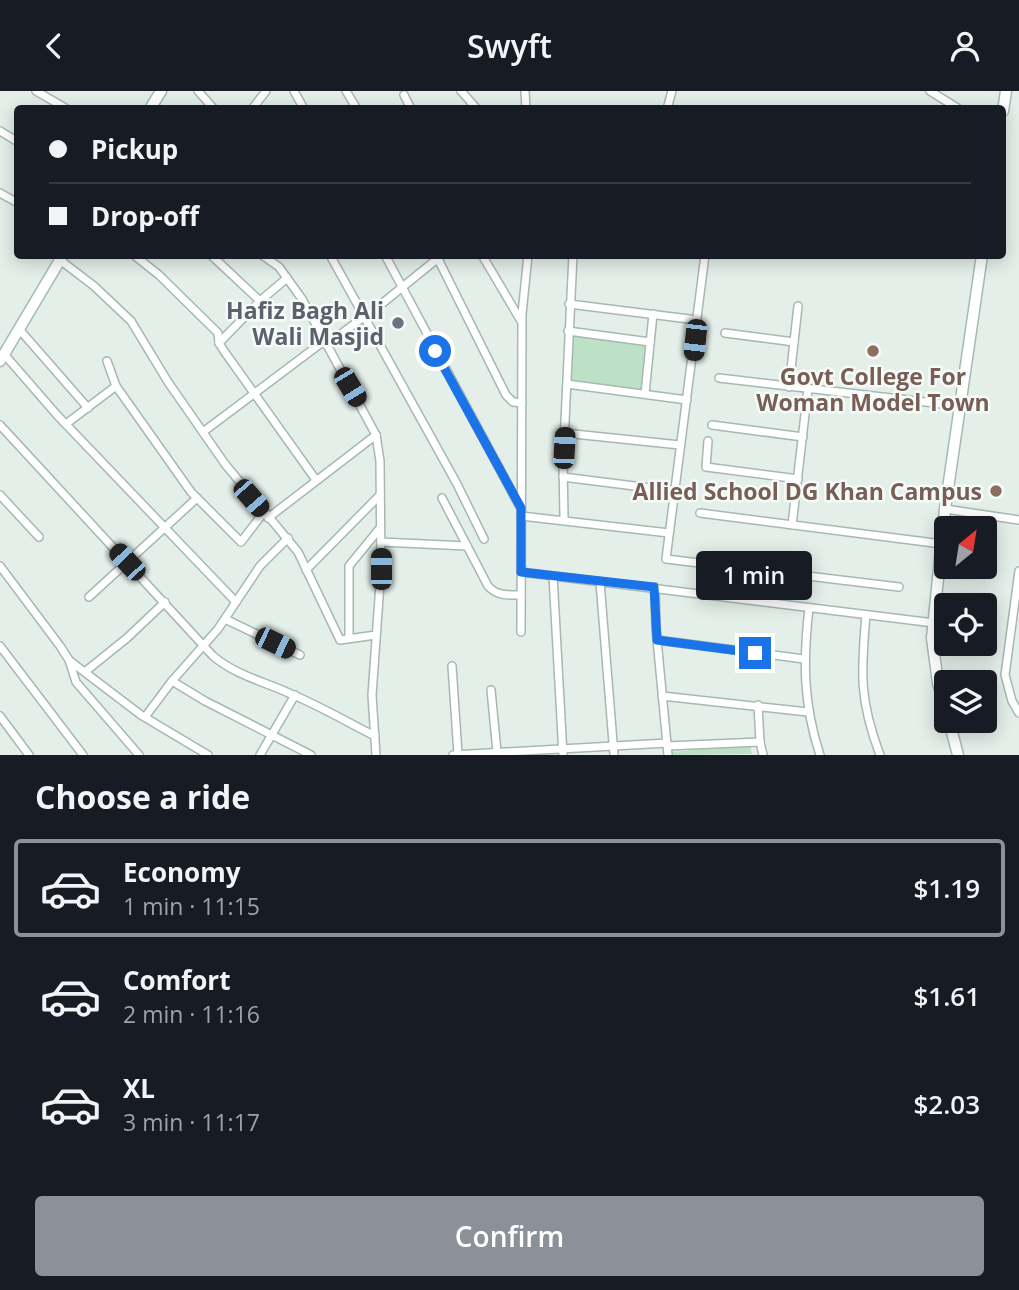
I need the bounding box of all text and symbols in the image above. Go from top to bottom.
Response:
text: Swyft [467,24,552,67]
icon: back [35,27,73,65]
icon: person [946,27,984,65]
text: Pickup [91,131,178,167]
text: Drop-off [91,198,199,234]
place label: Hafiz Bagh Ali Wali Masjid [226,294,384,352]
marker: Hafiz Bagh Ali Wali Masjid [390,315,406,331]
car [683,318,708,362]
route start [419,335,451,367]
marker: Govt College For Woman Model Town [865,343,881,359]
place label: Govt College For Woman Model Town [756,360,990,418]
car [331,364,370,410]
car [553,426,576,470]
car [230,475,273,521]
place label: Allied School DG Khan Campus [633,475,982,507]
marker: Allied School DG Khan Campus [988,483,1004,499]
north arrow [934,516,998,579]
map controls [934,516,997,733]
car [105,539,150,585]
car [371,548,392,590]
callout: 1 min [697,552,813,601]
text: 1 min [723,559,785,591]
button: locate [934,593,997,656]
car [252,624,299,662]
route end [739,637,771,669]
button: layers [934,670,997,733]
text: Choose a ride [35,775,250,818]
text: Economy [123,854,241,890]
icon: car [39,857,102,920]
text: $1.19 [913,870,980,906]
text: 1 min · 11:15 [123,890,260,922]
text: Comfort [123,962,230,998]
icon: car [39,965,102,1028]
text: $1.61 [913,978,980,1014]
text: 2 min · 11:16 [123,998,260,1030]
text: XL [123,1070,155,1106]
icon: car [39,1073,102,1136]
text: $2.03 [913,1086,980,1122]
text: 3 min · 11:17 [123,1106,260,1138]
button: Confirm [35,1196,984,1276]

